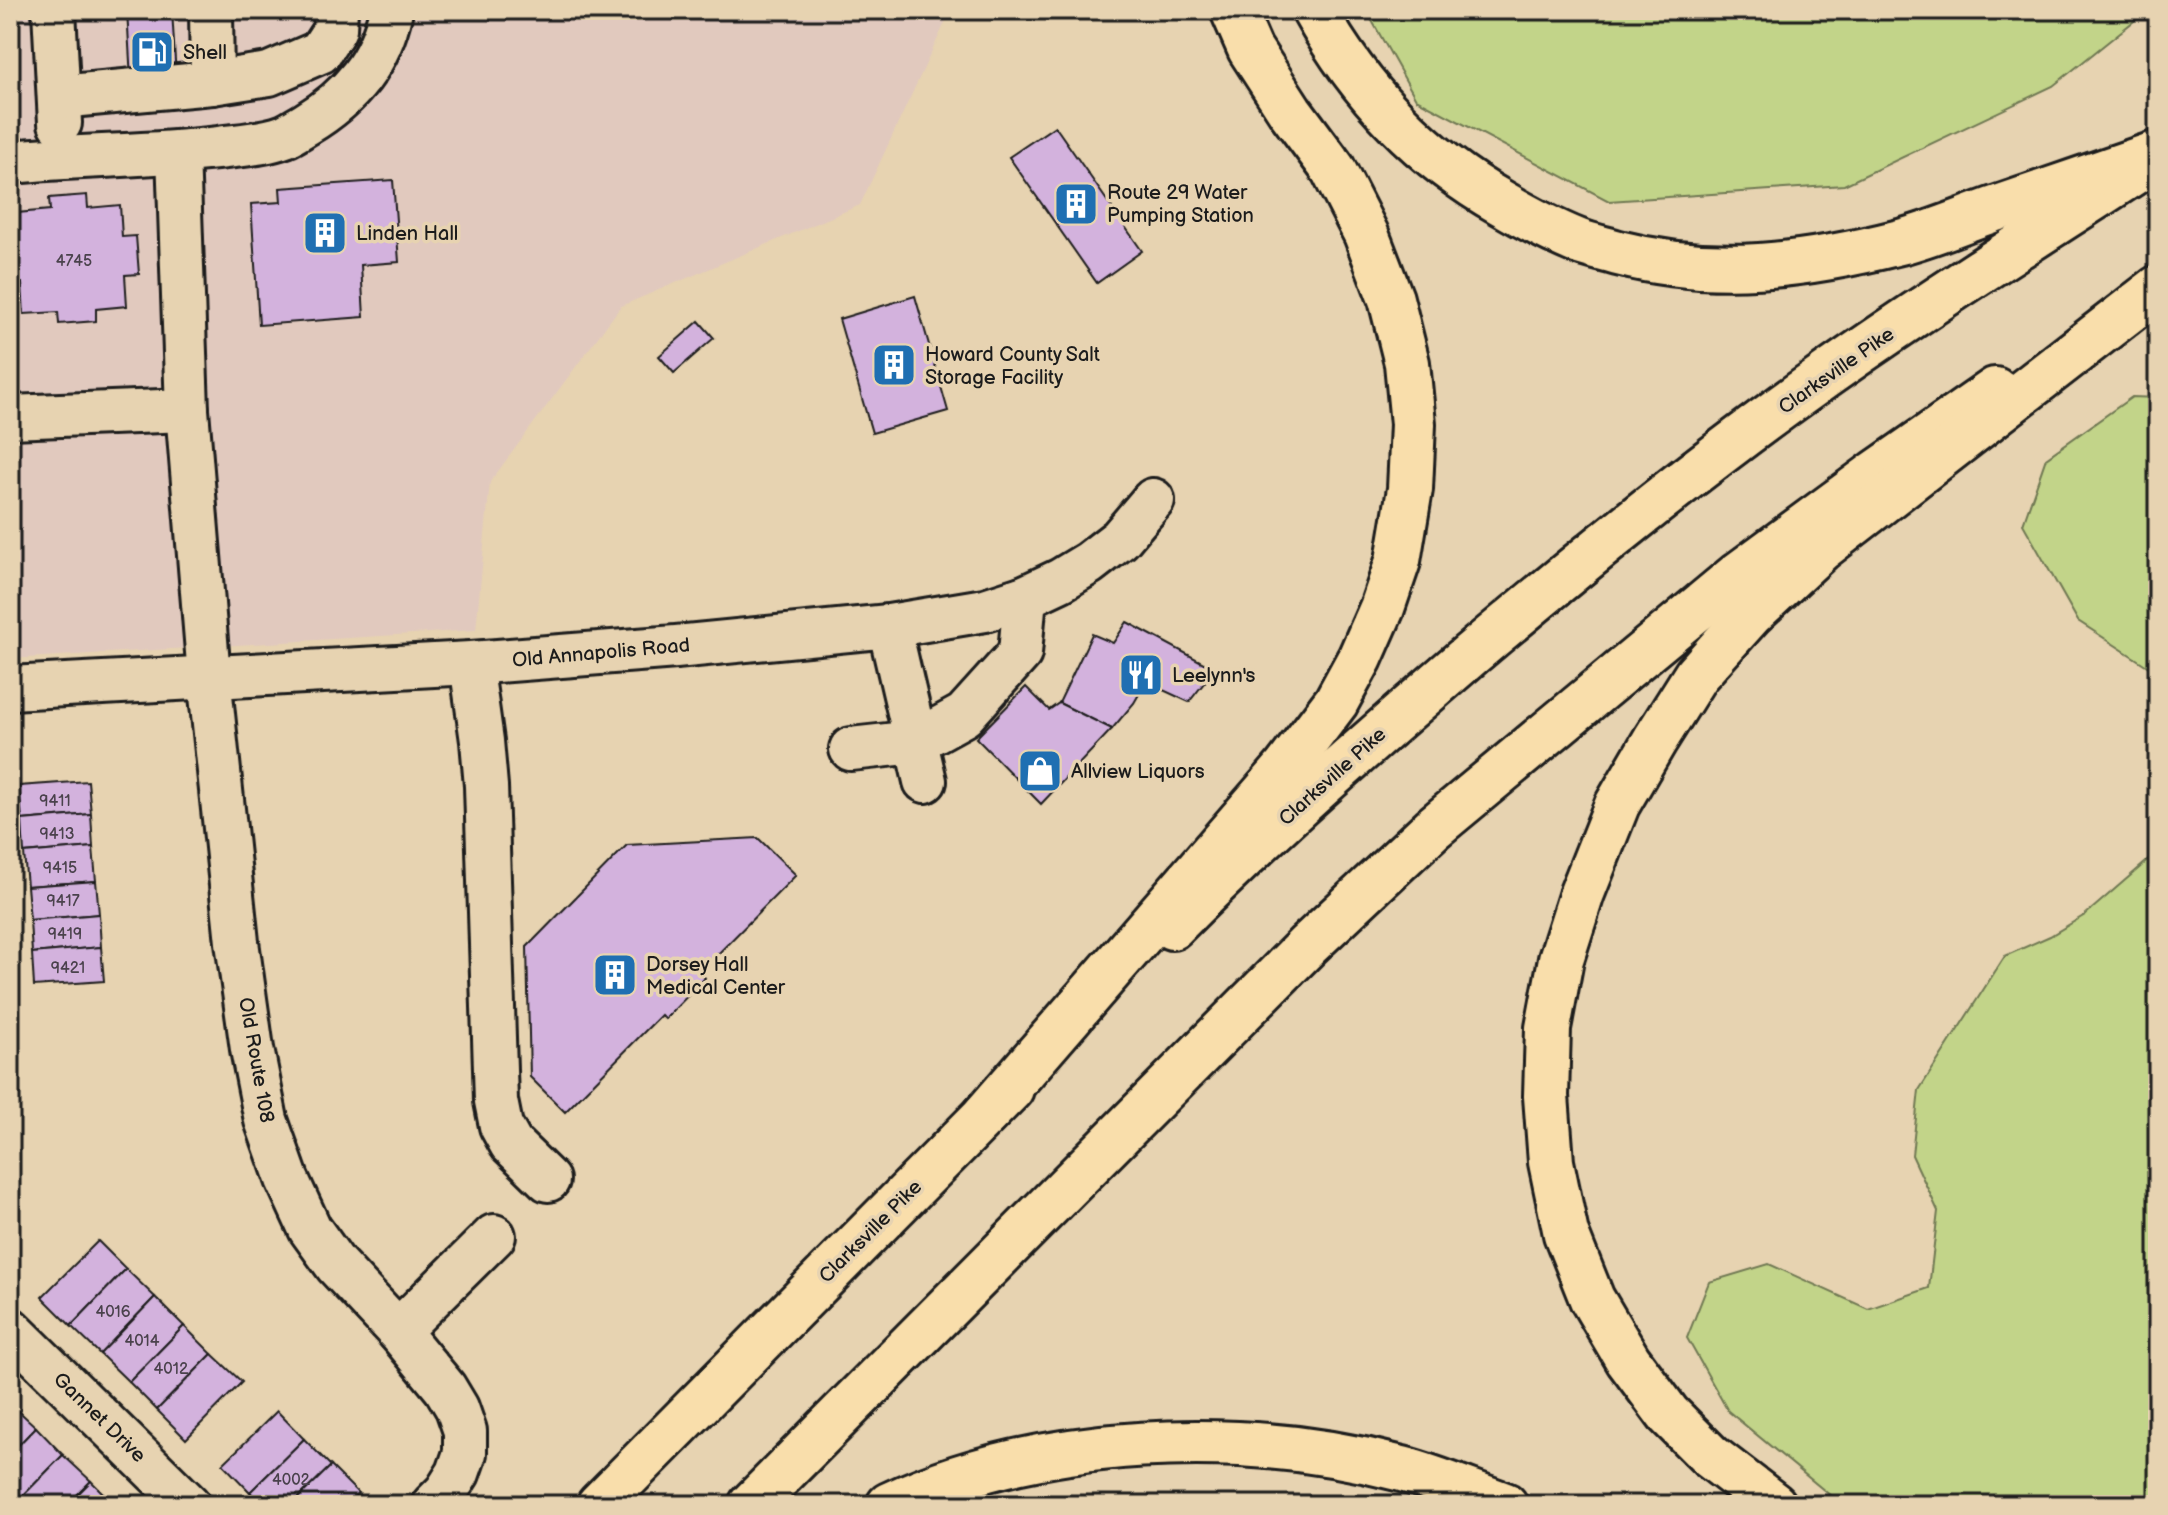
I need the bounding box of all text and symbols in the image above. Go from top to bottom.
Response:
fuel station icon: Shell [128,28,176,76]
place label: Shell [183,41,227,65]
building icon: Route 29 Water Pumping Station [1052,180,1100,228]
place label: Route 29 Water Pumping Station [1107,181,1254,228]
building icon: Linden Hall [301,209,349,257]
place label: Linden Hall [356,222,458,246]
house number: 4745 [56,252,92,271]
street label: Clarksville Pike [1774,322,1899,420]
building icon: Howard County Salt Storage Facility [870,341,918,389]
place label: Howard County Salt Storage Facility [925,343,1100,390]
street label: Old Annapolis Road [511,633,691,673]
restaurant icon: Leelynn's [1117,651,1165,699]
place label: Leelynn's [1172,664,1255,688]
street label: Clarksville Pike [1274,722,1391,831]
shop icon: Allview Liquors [1016,747,1064,795]
place label: Allview Liquors [1071,760,1205,784]
house number: 9411 [39,792,71,811]
house number: 9413 [39,825,75,844]
house number: 9415 [43,859,77,878]
house number: 9417 [46,892,80,911]
house number: 9419 [48,925,82,944]
building icon: Dorsey Hall Medical Center [591,951,639,999]
place label: Dorsey Hall Medical Center [646,953,786,1000]
house number: 9421 [51,959,85,978]
street label: Old Route 108 [233,996,279,1125]
street label: Clarksville Pike [814,1175,927,1288]
house number: 4016 [95,1303,131,1322]
house number: 4014 [124,1332,160,1351]
house number: 4012 [154,1360,189,1379]
street label: Gannet Drive [48,1368,151,1468]
house number: 4002 [272,1471,311,1490]

